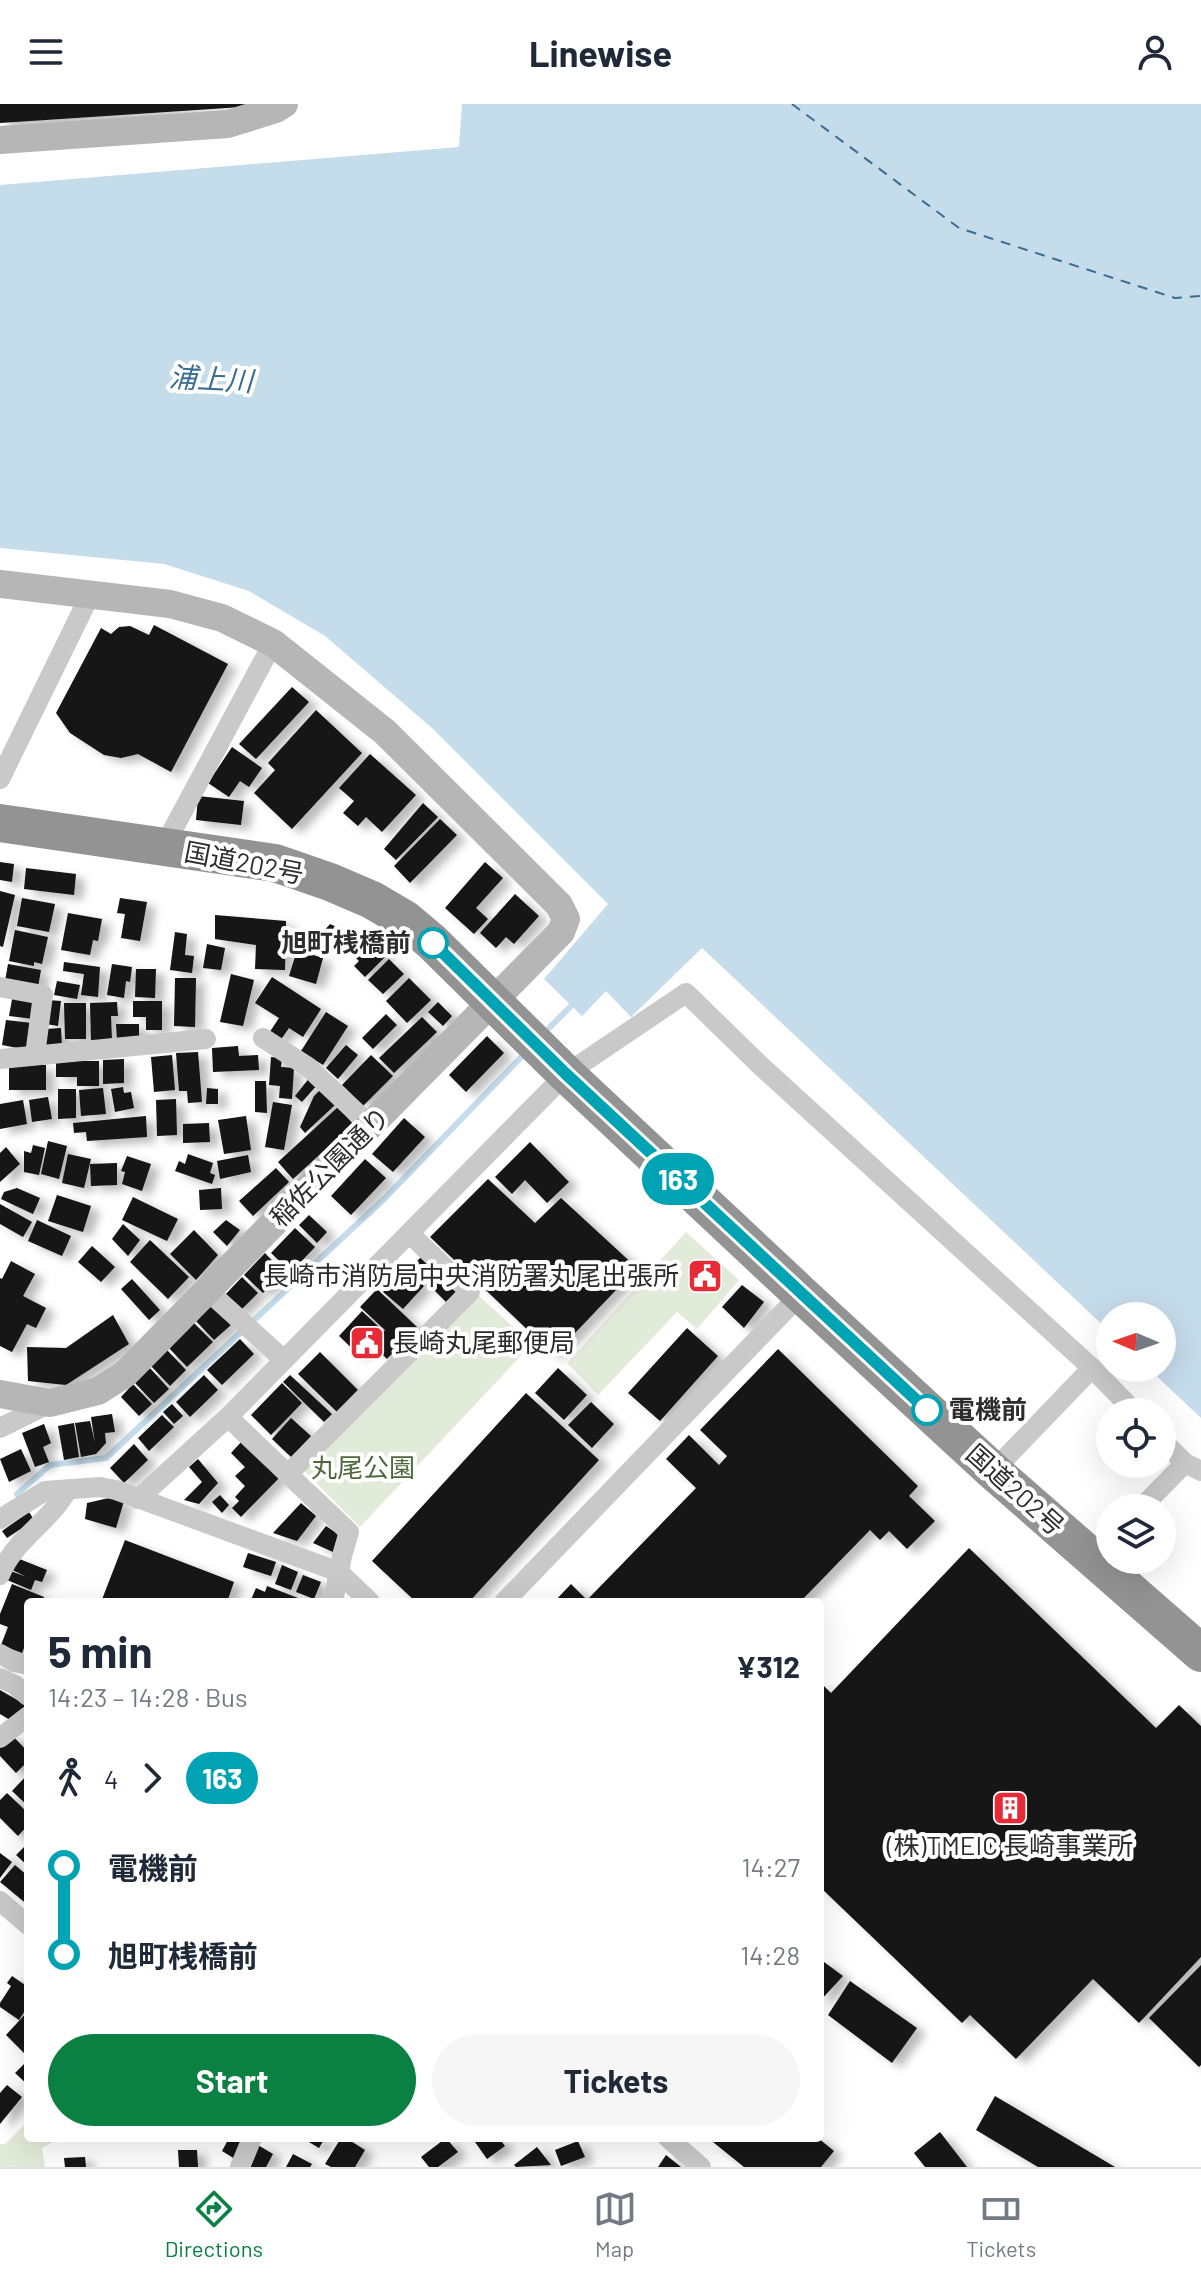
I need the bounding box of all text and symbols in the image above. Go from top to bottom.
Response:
icon: menu [24,30,68,74]
icon: person [1133,30,1177,74]
text: Linewise [529,31,672,74]
water label: 浦上川 [168,359,257,397]
street label: 国道202号 [182,835,306,888]
place label: 旭町桟橋前 [281,926,411,957]
marker: 旭町桟橋前 [418,928,448,958]
street label: 稲佐公園通り [263,1100,395,1232]
line badge: 163 [632,1153,724,1205]
text: 163 [658,1162,698,1196]
public building icon: 長崎市消防局中央消防署丸尾出張所 [686,1257,724,1295]
place label: 長崎市消防局中央消防署丸尾出張所 [263,1259,679,1290]
north arrow [1096,1302,1176,1382]
map controls [1096,1302,1176,1574]
public building icon: 長崎丸尾郵便局 [348,1324,386,1362]
place label: 長崎丸尾郵便局 [393,1326,575,1357]
place label: 電機前 [949,1393,1027,1424]
marker: 電機前 [912,1395,942,1425]
button: locate [1096,1398,1176,1478]
street label: 国道202号 [961,1437,1071,1541]
park label: 丸尾公園 [311,1451,415,1482]
button: layers [1096,1494,1176,1574]
text: 5 min [48,1624,153,1677]
text: ¥312 [736,1648,800,1684]
text: 14:23 – 14:28 · Bus [48,1681,247,1712]
icon: walk [48,1756,92,1800]
icon: forward [130,1756,174,1800]
text: 163 [202,1761,242,1795]
text: 4 [104,1763,118,1794]
building icon: (株)TMEIC 長崎事業所 [991,1789,1029,1827]
place label: (株)TMEIC 長崎事業所 [886,1829,1133,1860]
text: 電機前 [108,1849,198,1885]
text: 14:27 [742,1851,800,1882]
text: 旭町桟橋前 [108,1937,258,1973]
text: 14:28 [740,1939,800,1970]
button: Start [48,2034,416,2126]
button: Tickets [432,2034,800,2126]
tab: Directions [165,2187,263,2261]
tab: Map [593,2187,637,2261]
tab: Tickets [966,2187,1036,2261]

